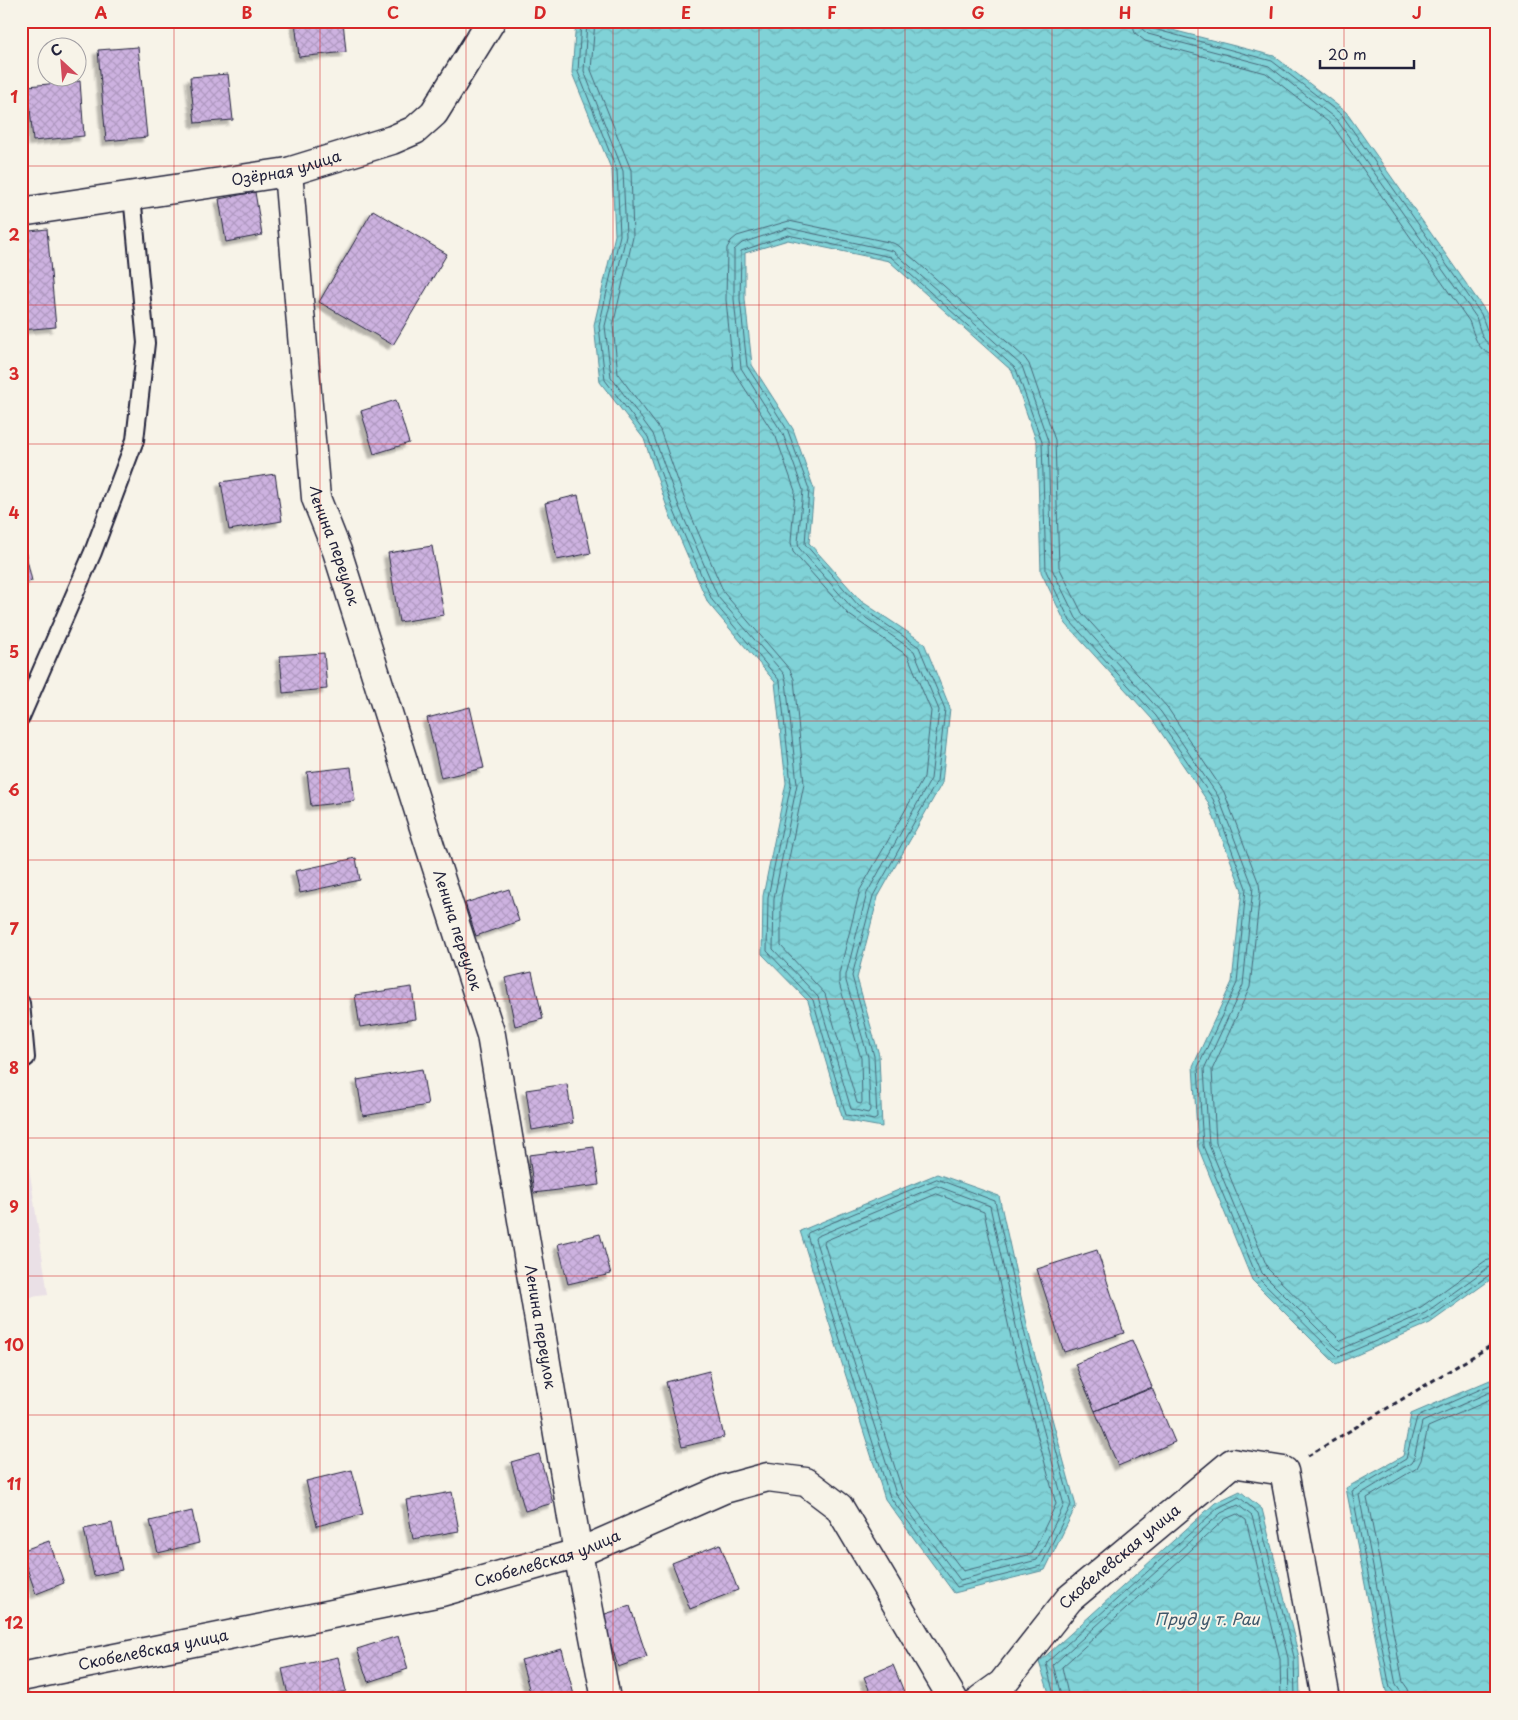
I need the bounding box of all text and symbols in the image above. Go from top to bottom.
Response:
text: A [95,0,108,24]
text: B [242,0,253,24]
text: C [387,0,399,24]
text: D [534,0,546,24]
text: E [681,0,691,24]
text: F [827,0,837,24]
text: G [971,0,985,24]
text: H [1119,0,1131,24]
text: I [1268,0,1274,24]
text: J [1412,0,1422,24]
north arrow [38,38,88,88]
text: С [47,38,65,62]
scale bar [1320,38,1414,70]
text: 20 m [1328,42,1367,65]
text: 1 [10,84,18,108]
street label: Озёрная улица [230,143,344,190]
text: 2 [8,222,20,246]
text: 3 [9,361,19,385]
street label: Ленина переулок [305,485,366,608]
text: 4 [9,500,20,524]
text: 5 [9,639,19,663]
text: 6 [8,777,20,801]
street label: Ленина переулок [428,866,489,993]
text: 7 [9,916,19,940]
text: 8 [9,1055,19,1079]
text: 9 [9,1194,19,1218]
street label: Ленина переулок [520,1263,563,1390]
text: 10 [4,1332,24,1356]
text: 11 [7,1471,21,1495]
street label: Скобелевская улица [1052,1498,1185,1613]
street label: Скобелевская улица [471,1523,624,1592]
water label: Пруд у т. Раи [1155,1606,1260,1630]
text: 12 [5,1610,23,1634]
street label: Скобелевская улица [76,1622,231,1675]

